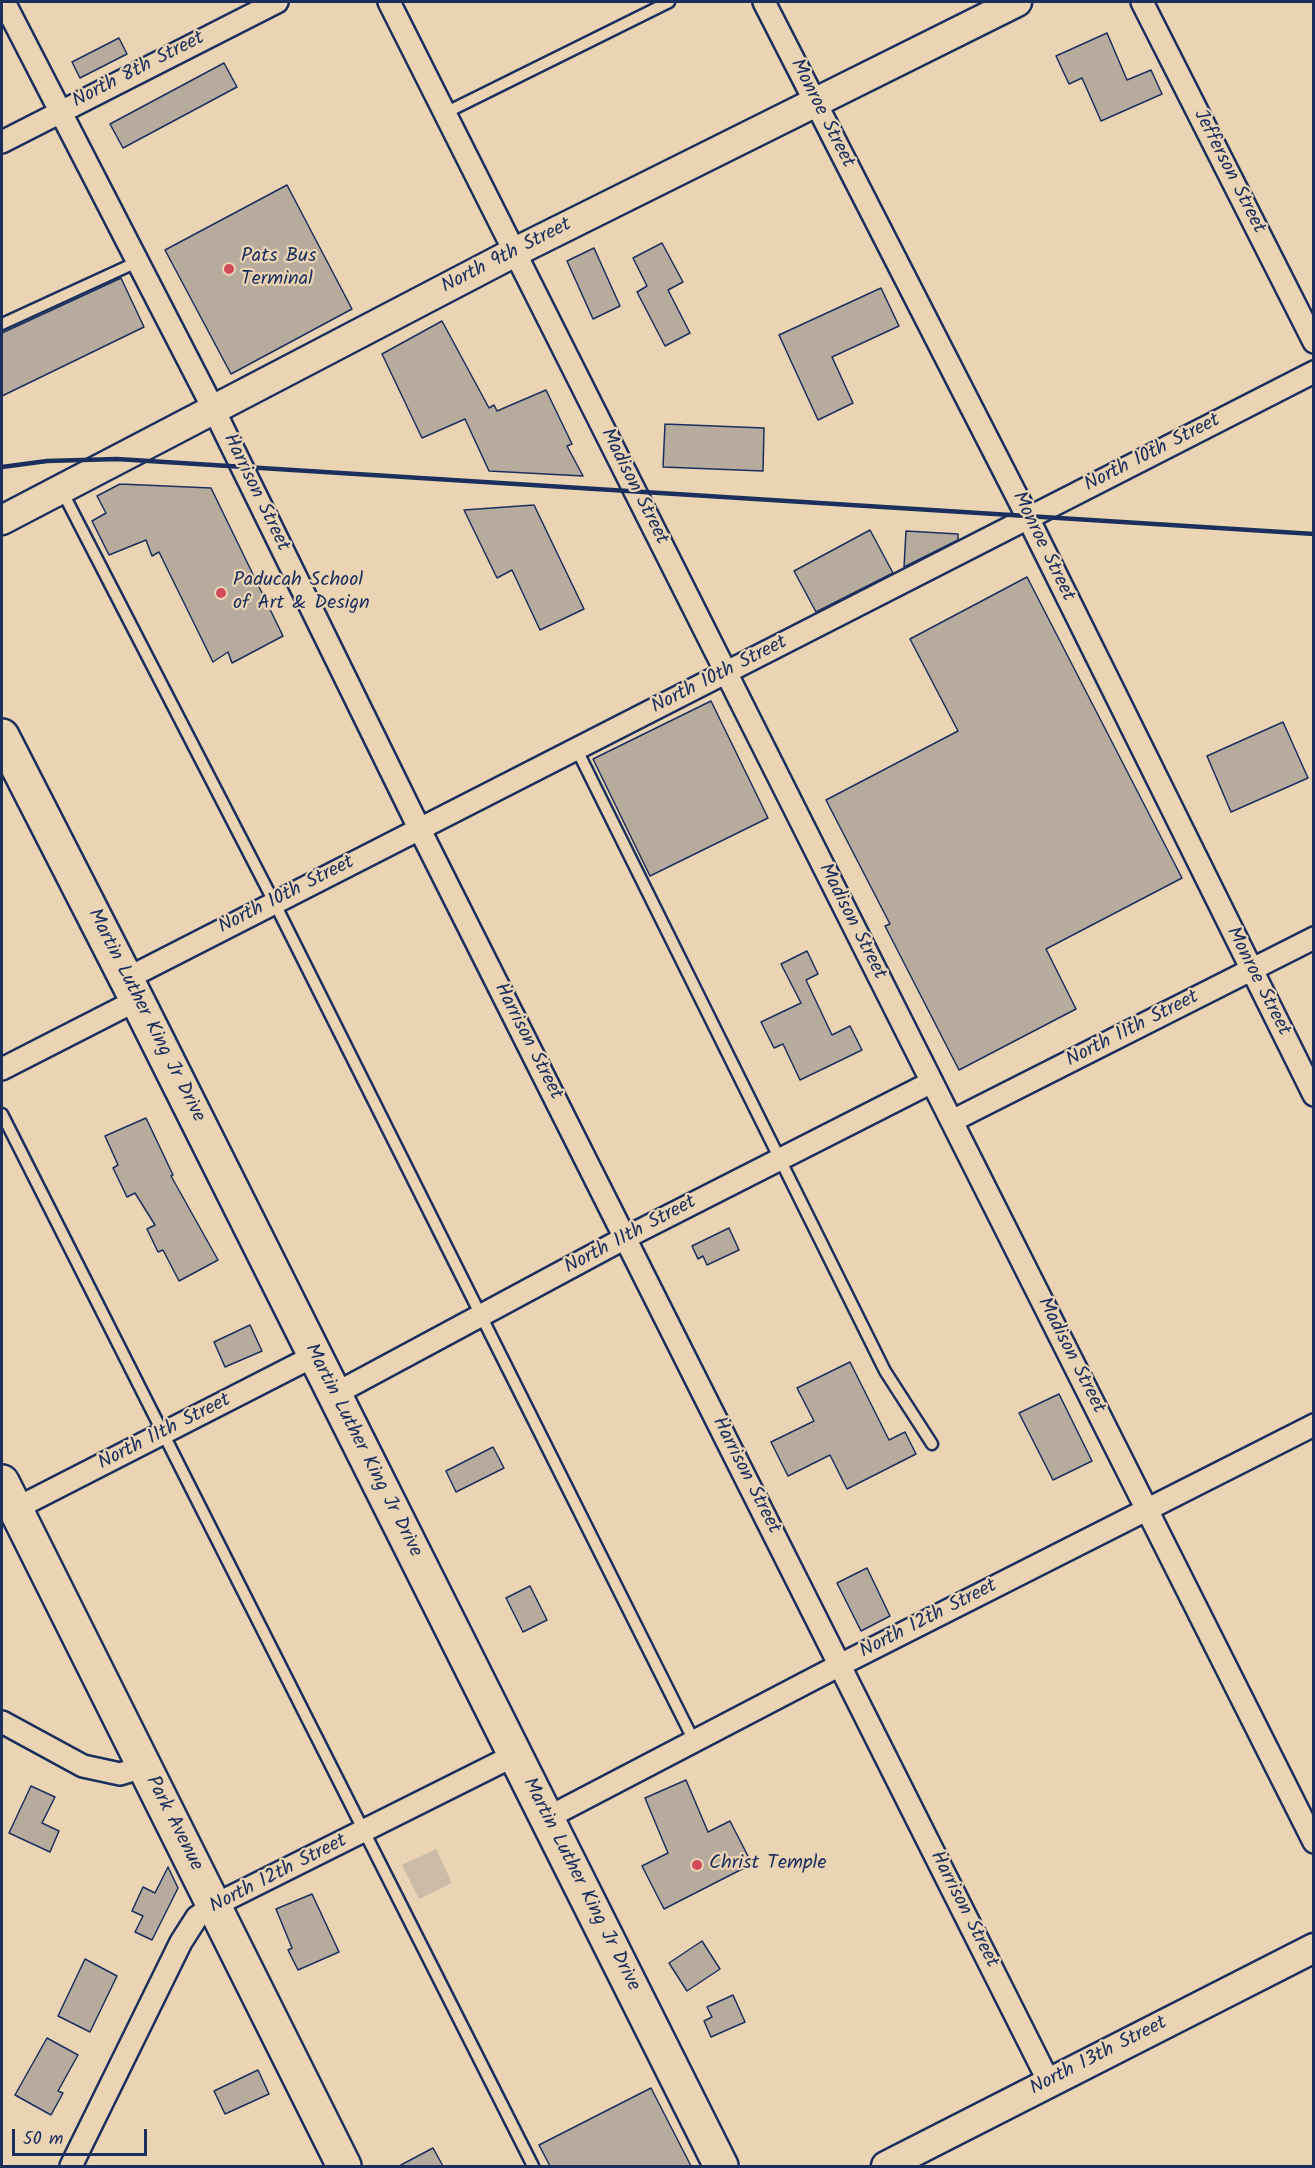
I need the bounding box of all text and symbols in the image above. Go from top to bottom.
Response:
street label: North 8th Street [69,27,209,115]
street label: Monroe Street [783,56,859,172]
street label: Jefferson Street [1186,106,1270,238]
street label: North 9th Street [438,214,576,300]
place label: Pats Bus Terminal [241,246,316,293]
marker: Pats Bus Terminal [222,262,236,276]
street label: North 10th Street [1081,409,1225,499]
street label: Madison Street [594,425,672,549]
street label: Harrison Street [216,430,294,556]
street label: Monroe Street [1005,488,1079,606]
place label: Paducah School of Art & Design [233,570,370,617]
marker: Paducah School of Art & Design [214,586,228,600]
street label: North 10th Street [648,631,792,721]
street label: North 10th Street [215,851,359,941]
street label: Madison Street [812,860,890,984]
street label: Martin Luther King Jr Drive [81,905,209,1127]
street label: Monroe Street [1219,924,1295,1040]
street label: Harrison Street [487,980,567,1104]
street label: North 11th Street [1063,986,1203,1074]
street label: North 11th Street [561,1191,701,1281]
street label: Madison Street [1031,1294,1109,1418]
street label: Martin Luther King Jr Drive [298,1340,426,1562]
street label: North 11th Street [95,1389,235,1477]
street label: Harrison Street [705,1414,785,1538]
street label: North 12th Street [856,1575,1002,1665]
street label: Park Avenue [139,1773,207,1875]
street label: Martin Luther King Jr Drive [516,1774,644,1996]
street label: North 12th Street [206,1830,352,1920]
street label: Harrison Street [923,1848,1003,1972]
place label: Christ Temple [709,1853,826,1877]
marker: Christ Temple [690,1858,704,1872]
street label: North 13th Street [1026,2012,1172,2102]
scale bar [15,2117,150,2155]
text: 50 m [23,2125,63,2154]

